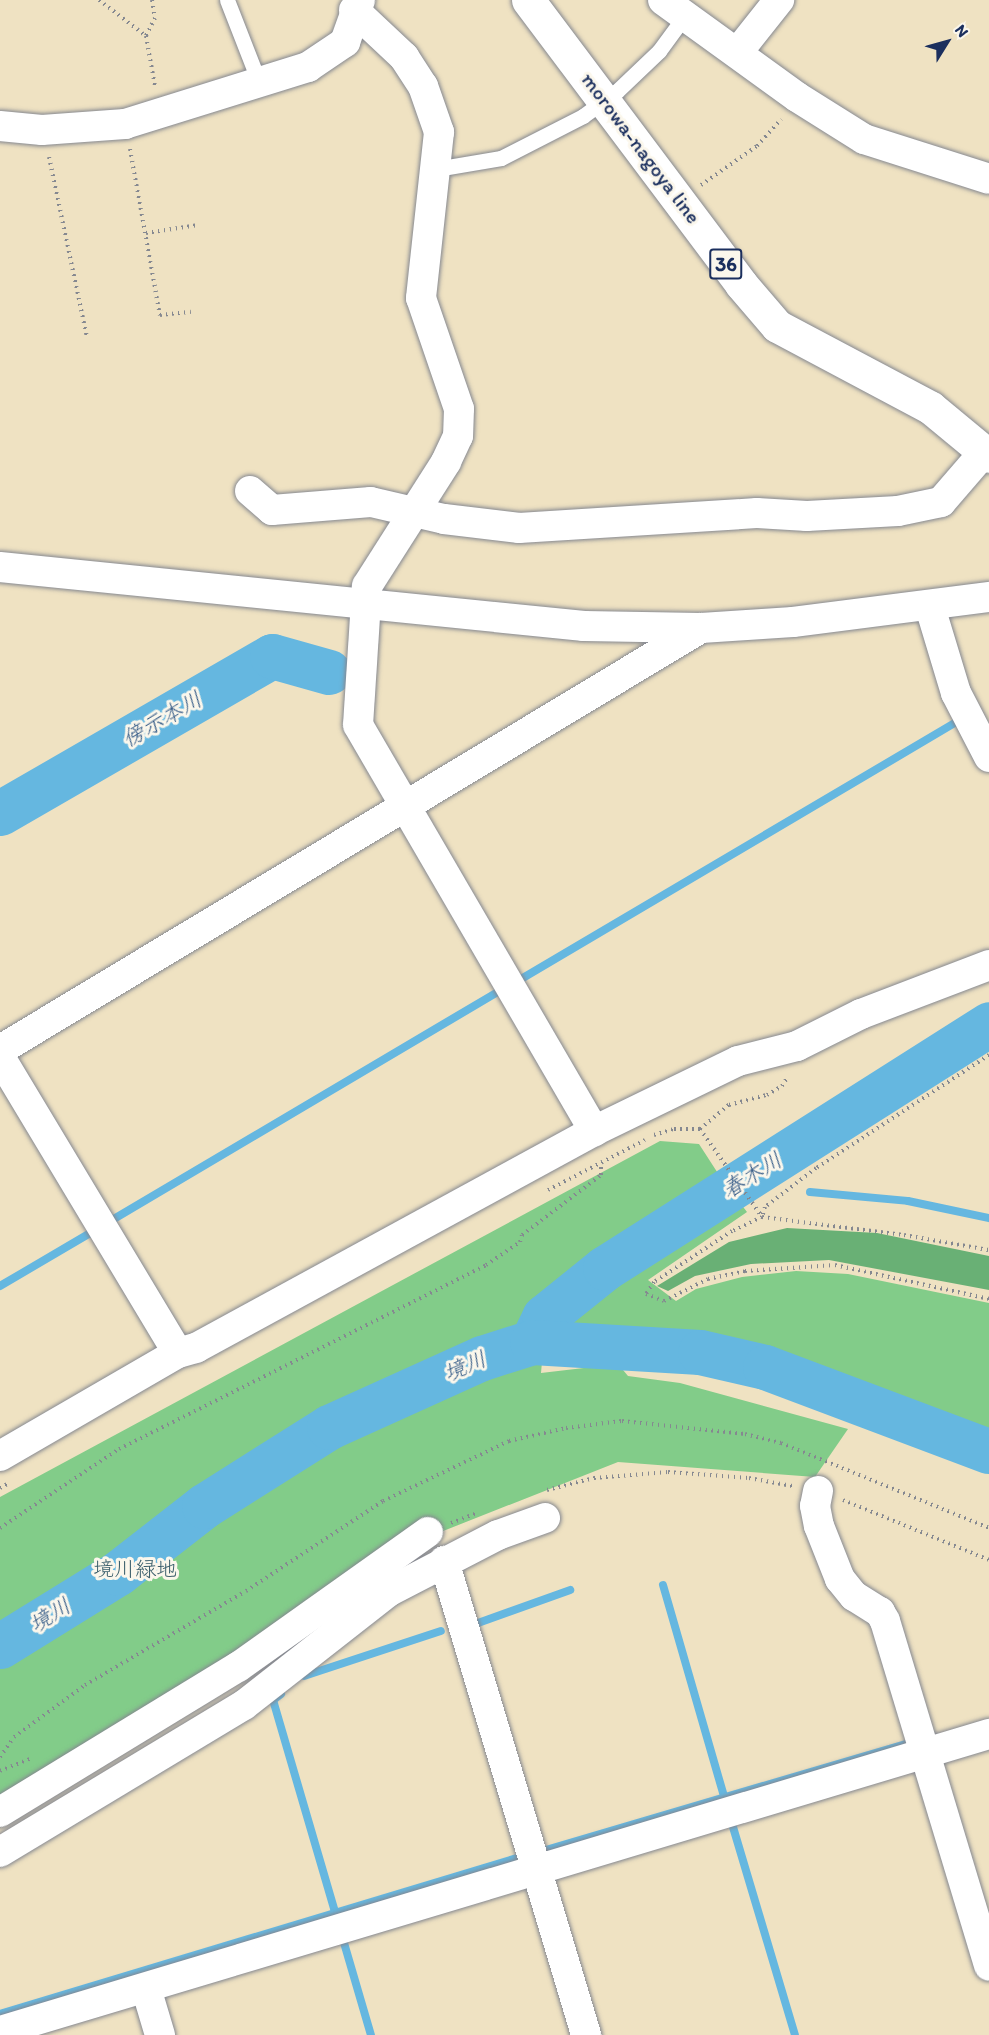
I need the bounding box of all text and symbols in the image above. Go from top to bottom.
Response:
north arrow [917,12,977,72]
text: N [951,21,973,41]
street label: morowa-nagoya line [576,67,706,229]
road number: 36 [708,247,744,281]
water label: 傍示本川 [117,686,207,752]
water label: 春木川 [717,1146,787,1204]
water label: 境川 [440,1345,490,1387]
park label: 境川緑地 [93,1556,177,1582]
water label: 境川 [24,1592,76,1638]

